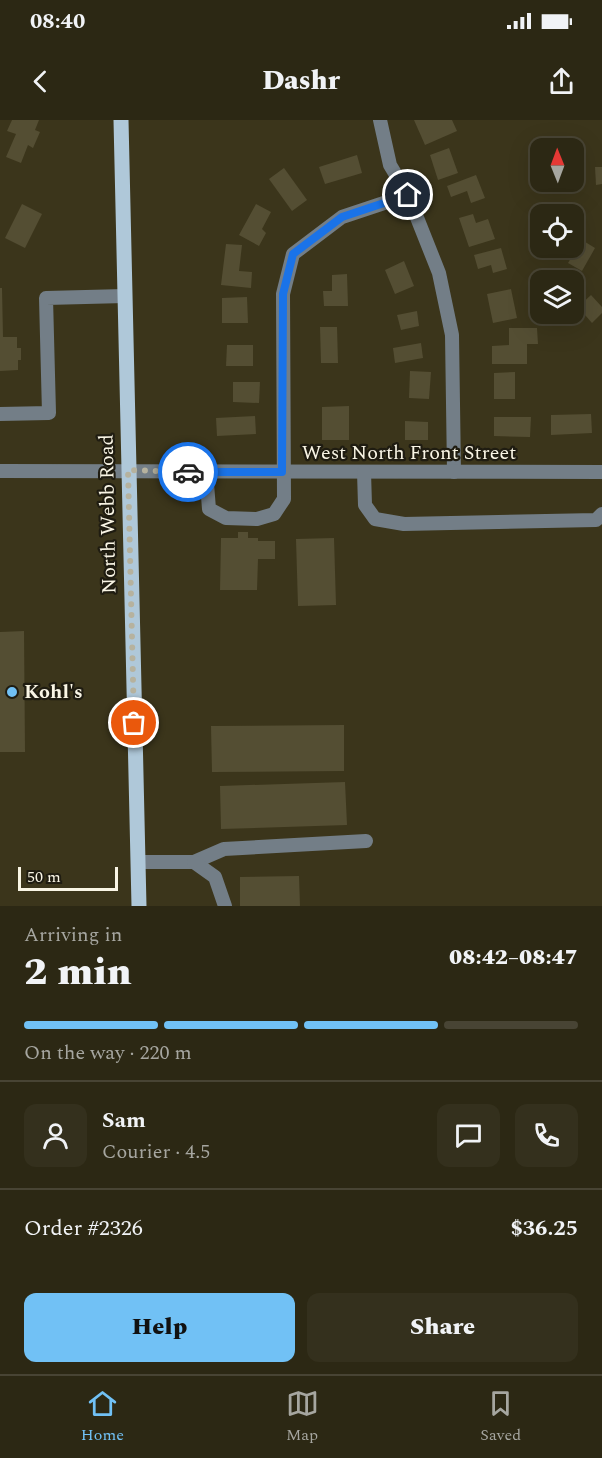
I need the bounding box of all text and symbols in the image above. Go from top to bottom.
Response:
text: 08:40 [30,5,85,38]
text: Dashr [262,60,340,102]
icon: back [24,65,57,98]
icon: share [545,65,578,98]
north arrow [530,138,584,192]
map controls [530,138,584,324]
pin [382,169,433,220]
icon: home [391,178,424,211]
button: locate [530,204,584,258]
button: layers [530,270,584,324]
street label: North Webb Road [92,434,124,594]
street label: West North Front Street [302,438,516,468]
courier [158,442,218,502]
icon: car [172,456,205,489]
place label: Kohl's [24,677,83,707]
marker: Kohl's [5,685,19,699]
pin [108,697,159,748]
icon: bag [117,706,150,739]
scale bar [18,864,118,892]
text: 50 m [27,865,61,889]
text: Arriving in [24,920,122,950]
text: 08:42–08:47 [449,941,578,974]
text: 2 min [24,943,132,1002]
text: On the way · 220 m [24,1038,192,1068]
button: person [24,1104,87,1167]
text: Sam [102,1104,146,1137]
button: chat [437,1104,500,1167]
button: phone [515,1104,578,1167]
text: Courier · 4.5 [102,1137,210,1167]
text: Order #2326 [24,1212,143,1245]
text: $36.25 [510,1212,578,1245]
button: Help [24,1293,295,1362]
button: Share [307,1293,578,1362]
tab: Home [81,1387,124,1447]
tab: Map [286,1387,319,1447]
tab: Saved [480,1387,521,1447]

